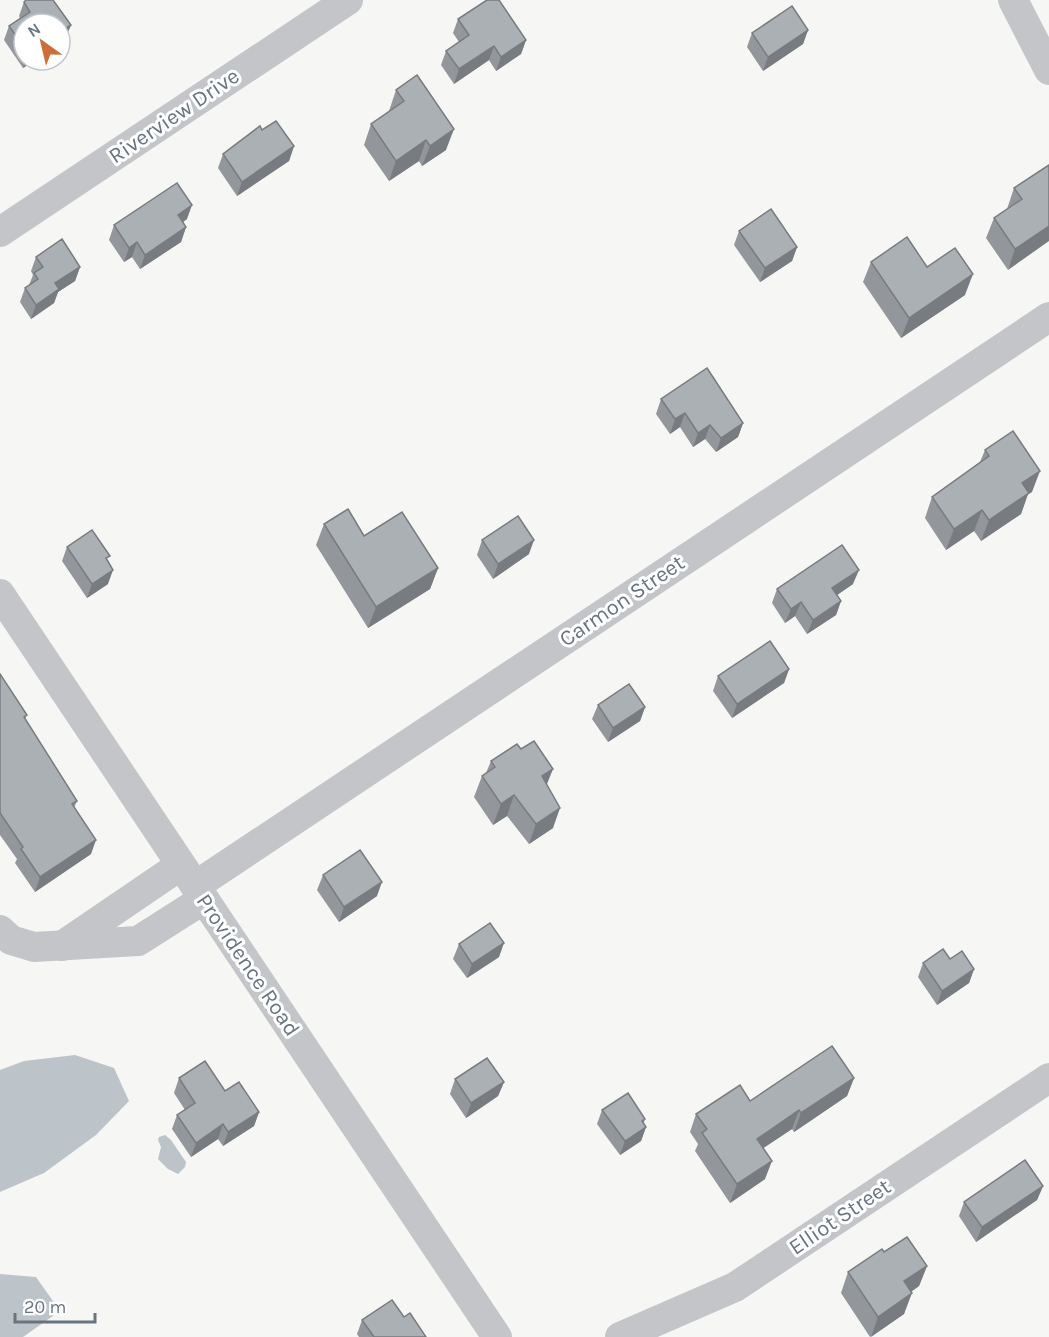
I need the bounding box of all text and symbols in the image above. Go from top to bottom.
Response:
north arrow [12,12,72,72]
text: N [24,19,44,41]
street label: Riverview Drive [104,63,244,169]
street label: Carmon Street [555,550,689,652]
street label: Providence Road [191,889,305,1041]
street label: Elliot Street [784,1173,896,1261]
scale bar [15,1286,94,1324]
text: 20 m [24,1296,66,1318]

